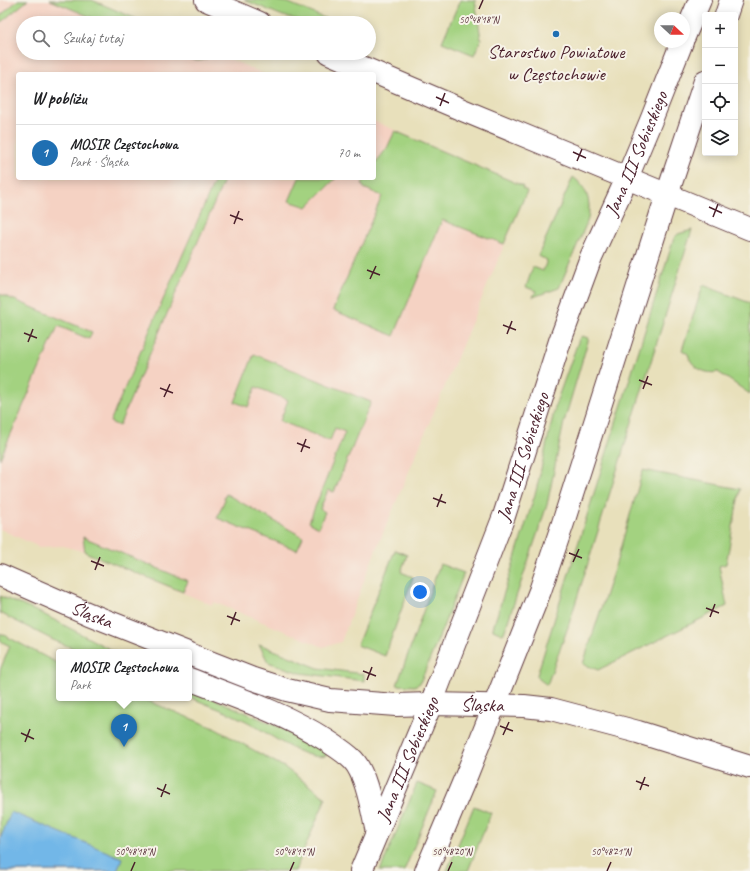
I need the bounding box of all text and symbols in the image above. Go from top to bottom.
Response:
north arrow [654,12,690,48]
map controls [702,12,738,156]
button: + [702,12,738,48]
text: 50°48'18"N [459,13,501,26]
search box [16,16,376,60]
icon: search [30,27,52,49]
text: Szukaj tutaj [62,29,123,48]
marker: Starostwo Powiatowe w Częstochowie [551,29,561,39]
place label: Starostwo Powiatowe w Częstochowie [488,40,626,86]
button: − [702,48,738,84]
button: locate [702,84,738,120]
street label: Jana III Sobieskiego [599,87,674,221]
text: W pobliżu [32,88,87,109]
button: layers [702,120,738,156]
text: MOSIR Częstochowa [70,135,178,154]
text: 1 [42,145,48,161]
text: 70 m [338,145,360,161]
text: Park · Śląska [70,154,128,170]
street label: Jana III Sobieskiego [491,389,555,525]
your location [410,582,430,602]
street label: Śląska [67,596,117,635]
popup [56,649,192,701]
text: MOSIR Częstochowa [70,658,178,677]
text: Park [70,677,91,693]
street label: Jana III Sobieskiego [371,692,445,826]
street label: Śląska [461,693,505,718]
pin: 1 [111,714,137,747]
text: 50°48'18"N [115,845,157,858]
text: 50°48'19"N [274,845,316,858]
text: 50°48'20"N [432,845,474,858]
text: 50°48'21"N [591,845,633,858]

